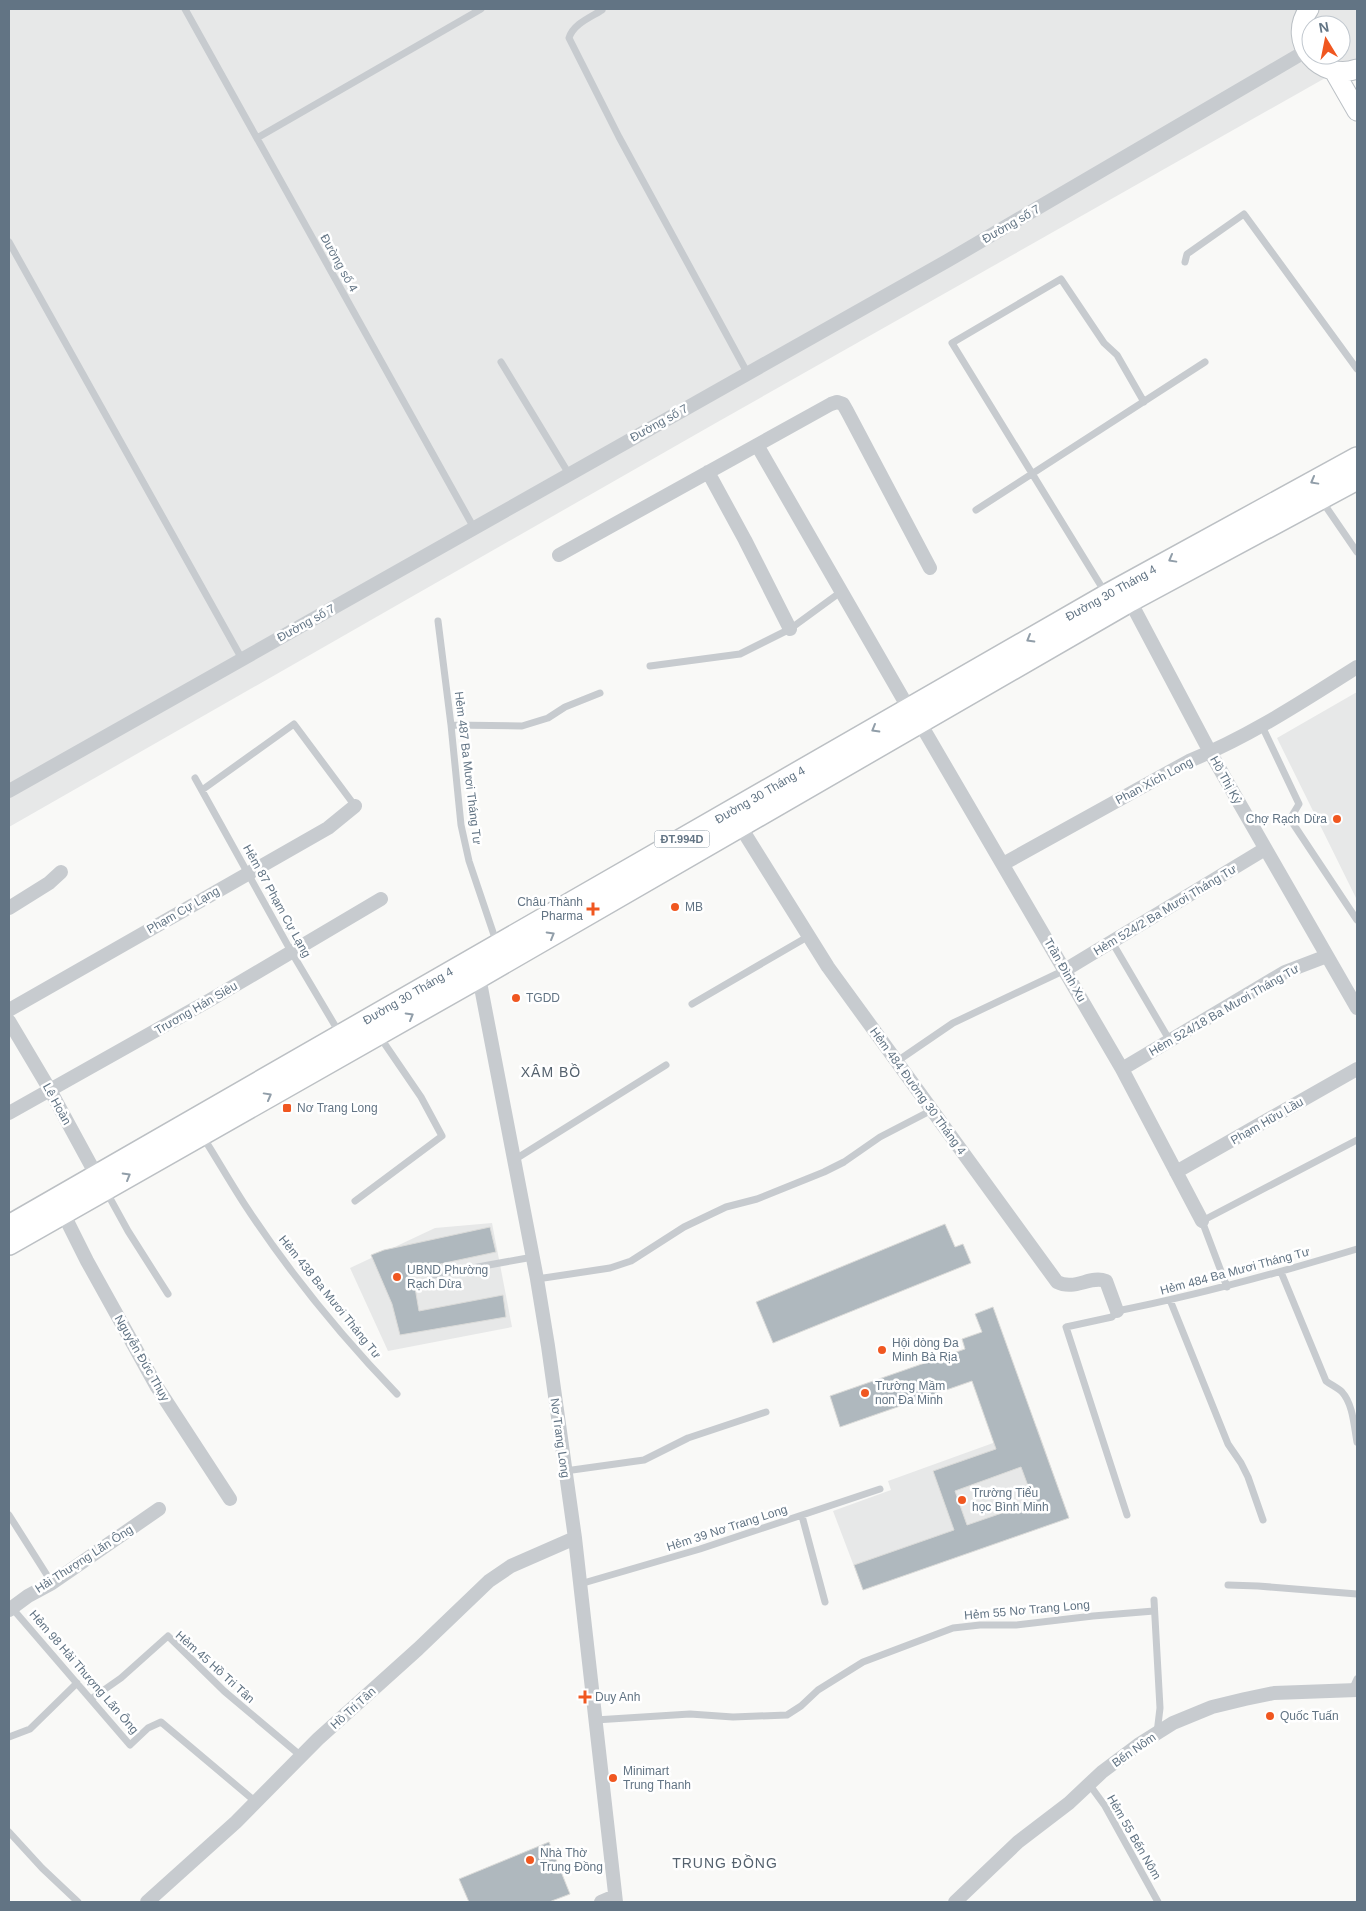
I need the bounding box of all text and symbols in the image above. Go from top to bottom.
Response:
north arrow [1301,15,1351,65]
text: N [1317,18,1330,36]
street label: Đường số 7 [980,202,1042,246]
street label: Đường số 4 [317,232,361,295]
street label: Đường số 7 [628,401,691,445]
one-way arrow [1311,475,1320,485]
one-way arrow [1168,553,1177,563]
street label: Đường 30 Tháng 4 [1063,562,1159,624]
street label: Đường số 7 [275,601,338,645]
one-way arrow [1027,633,1036,643]
street label: Hẻm 487 Ba Mươi Tháng Tư [452,691,484,845]
one-way arrow [871,723,880,733]
street label: Hồ Thị Kỷ [1207,754,1245,806]
street label: Phan Xích Long [1113,755,1195,807]
street label: Đường 30 Tháng 4 [712,763,808,826]
place label: Chợ Rạch Dừa [1246,812,1327,826]
marker: Chợ Rạch Dừa [1331,813,1343,825]
road number: ĐT.994D [654,831,710,848]
street label: Hẻm 87 Phạm Cự Lạng [240,842,314,960]
street label: Hẻm 524/2 Ba Mươi Tháng Tư [1091,862,1239,958]
street label: Phạm Cự Lạng [144,884,222,936]
place label: Châu Thành Pharma [517,895,583,923]
place label: MB [685,900,703,914]
marker: MB [669,901,681,913]
marker: Châu Thành Pharma [587,903,599,915]
one-way arrow [545,932,554,942]
street label: Trần Đình Xu [1041,936,1089,1004]
street label: Hẻm 524/18 Ba Mươi Tháng Tư [1146,961,1302,1059]
street label: Đường 30 Tháng 4 [360,964,456,1027]
street label: Trương Hán Siêu [152,979,240,1037]
place label: TGDD [526,991,560,1005]
marker: TGDD [510,992,522,1004]
one-way arrow [404,1013,413,1023]
street label: Hẻm 484 Đường 30 Tháng 4 [867,1025,969,1158]
district label: XÂM BỒ [521,1063,581,1080]
street label: Lê Hoàn [40,1081,74,1127]
one-way arrow [263,1093,272,1103]
street label: Phạm Hữu Lầu [1228,1095,1306,1147]
place label: Nơ Trang Long [297,1101,378,1115]
marker: Nơ Trang Long [281,1102,293,1114]
one-way arrow [122,1173,131,1183]
street label: Hẻm 438 Ba Mươi Tháng Tư [276,1233,384,1361]
street label: Hẻm 484 Ba Mươi Tháng Tư [1159,1244,1311,1298]
place label: UBND Phường Rạch Dừa [407,1263,488,1291]
marker: UBND Phường Rạch Dừa [391,1271,403,1283]
street label: Nguyễn Đức Thụy [112,1312,173,1404]
place label: Hội dòng Đa Minh Bà Rịa [892,1336,959,1364]
marker: Hội dòng Đa Minh Bà Rịa [876,1344,888,1356]
place label: Trường Mầm non Đa Minh [875,1379,945,1407]
marker: Trường Mầm non Đa Minh [859,1387,871,1399]
street label: Nơ Trang Long [547,1397,573,1479]
place label: Trường Tiểu học Bình Minh [972,1486,1049,1514]
marker: Trường Tiểu học Bình Minh [956,1494,968,1506]
street label: Hẻm 39 Nơ Trang Long [665,1502,789,1554]
street label: Hải Thượng Lãn Ông [32,1521,136,1596]
street label: Hẻm 55 Nơ Trang Long [964,1598,1090,1622]
street label: Hẻm 98 Hải Thượng Lãn Ông [27,1607,142,1737]
street label: Hẻm 45 Hồ Tri Tân [173,1628,257,1706]
street label: Hồ Tri Tân [328,1684,378,1732]
place label: Duy Anh [595,1690,640,1704]
marker: Duy Anh [579,1691,591,1703]
place label: Quốc Tuấn [1280,1709,1339,1723]
marker: Quốc Tuấn [1264,1710,1276,1722]
street label: Bến Nôm [1109,1730,1159,1770]
place label: Minimart Trung Thanh [623,1764,691,1792]
marker: Minimart Trung Thanh [607,1772,619,1784]
street label: Hẻm 55 Bến Nôm [1104,1792,1164,1882]
place label: Nhà Thờ Trung Đồng [540,1846,603,1874]
marker: Nhà Thờ Trung Đồng [524,1854,536,1866]
district label: TRUNG ĐỒNG [672,1854,778,1871]

